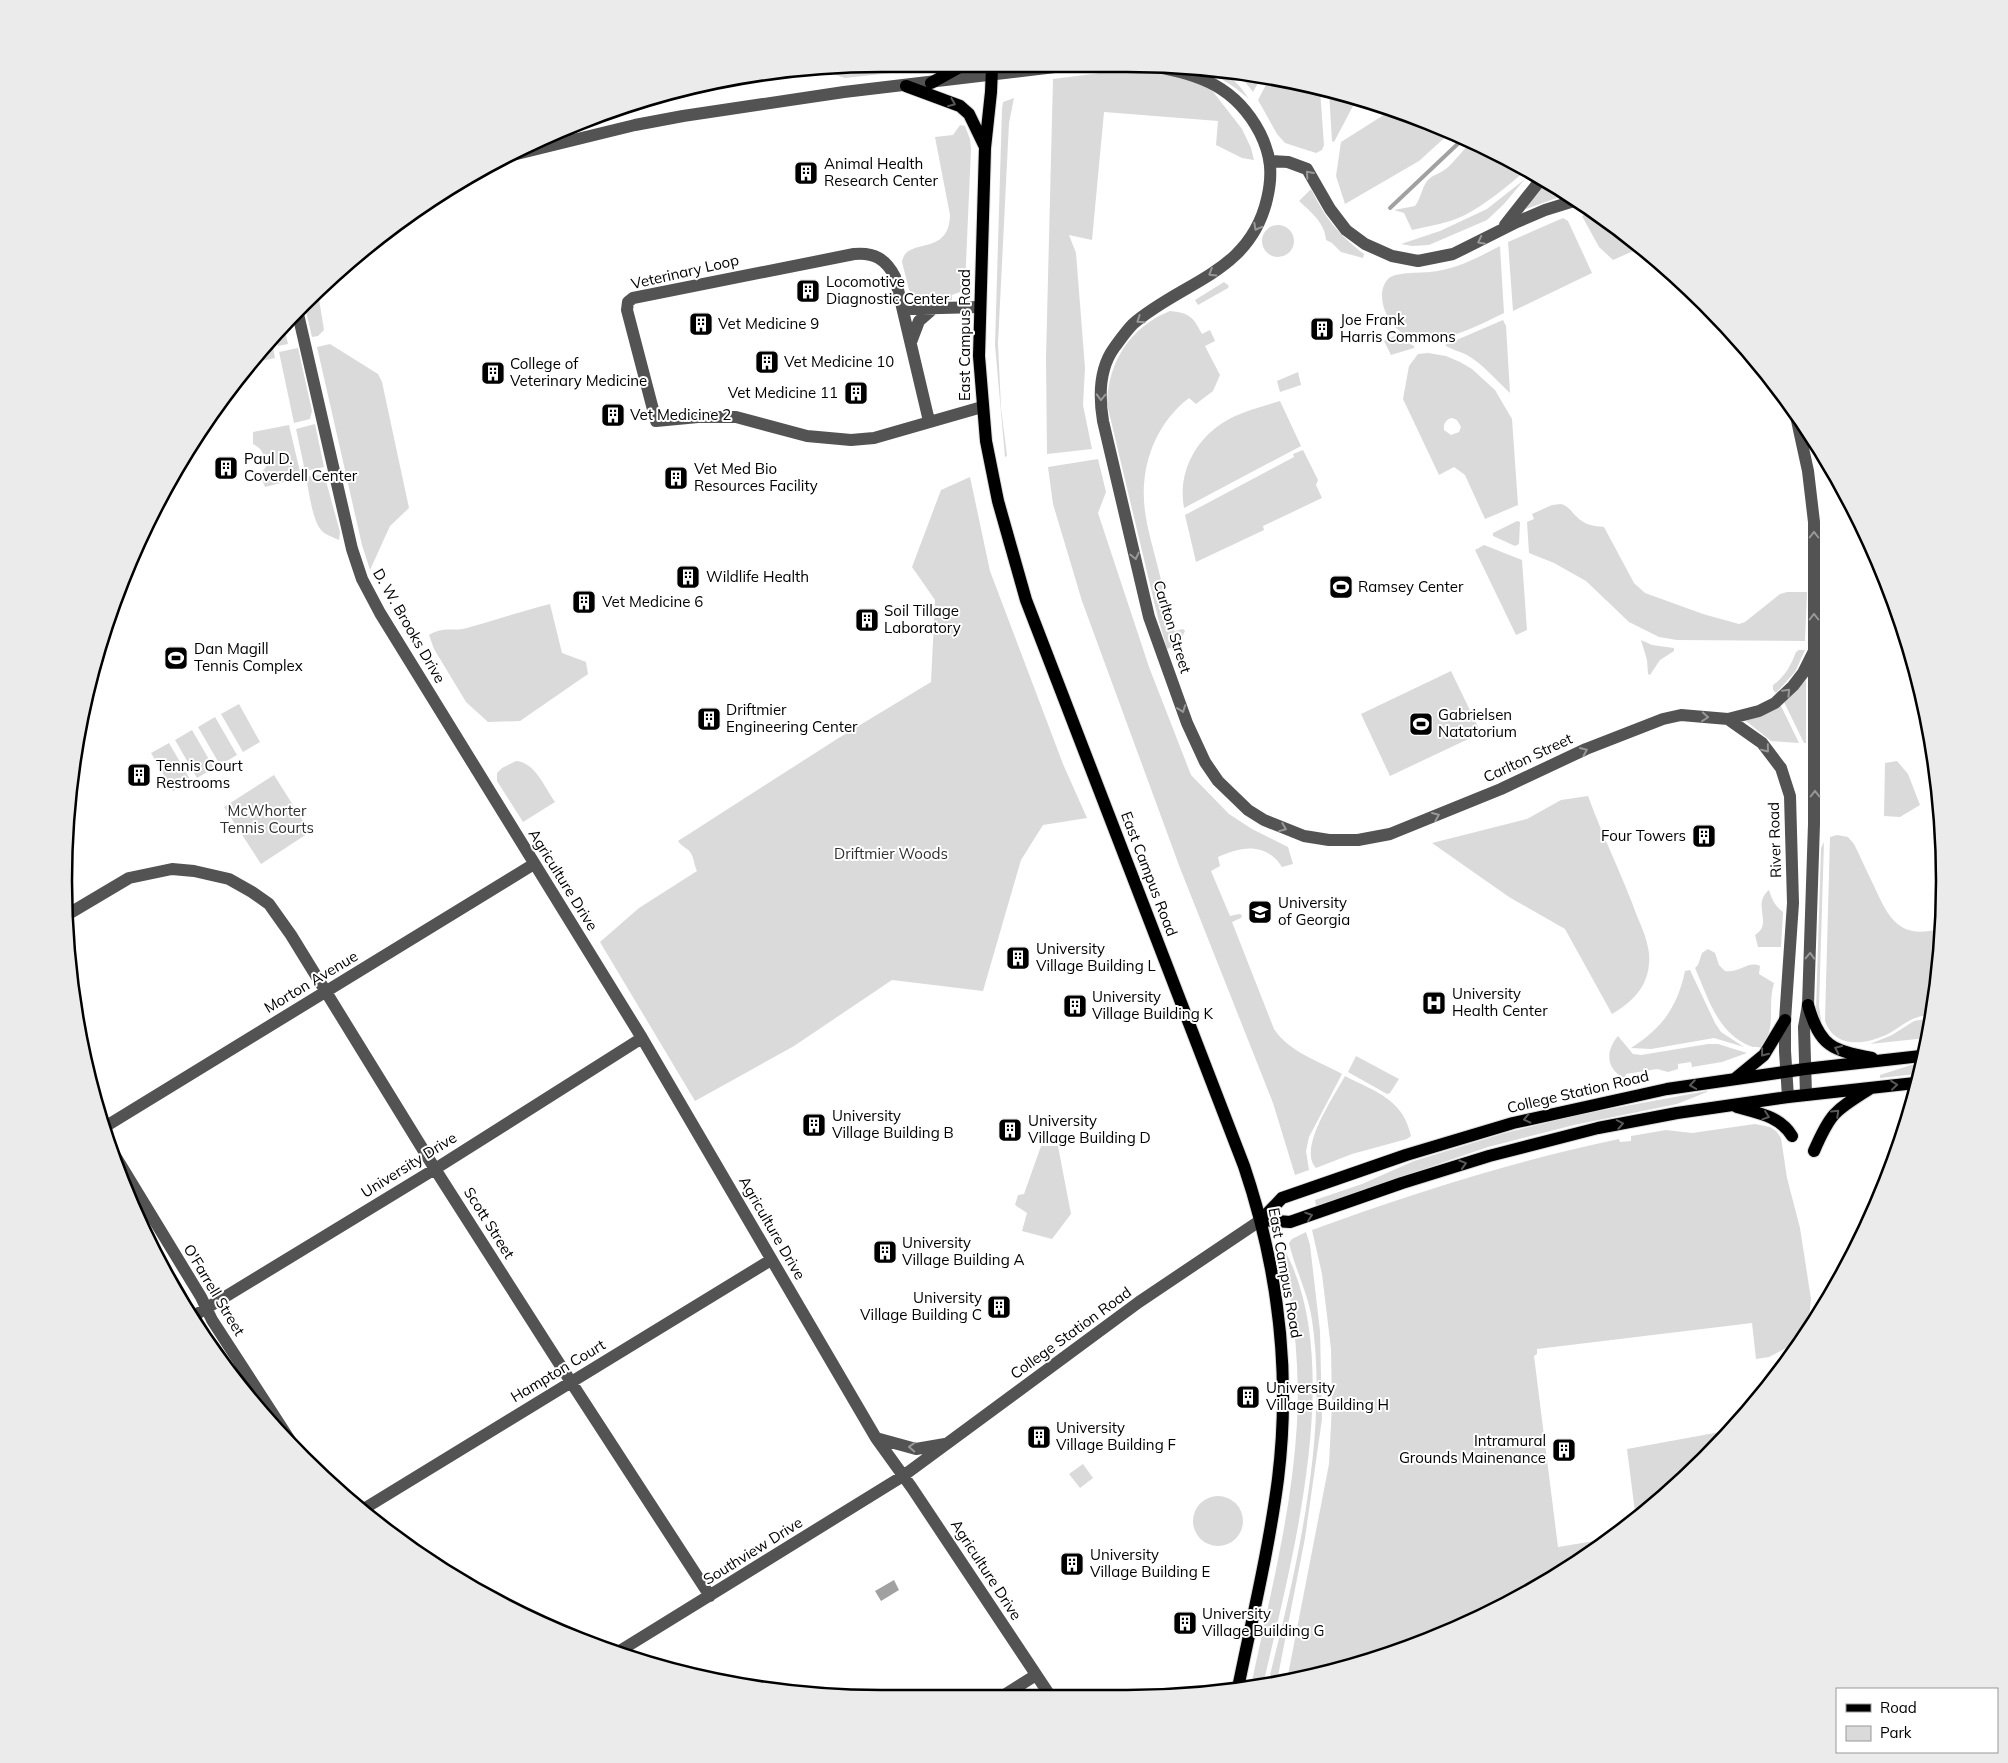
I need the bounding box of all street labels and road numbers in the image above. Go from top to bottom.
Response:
street label: Veterinary Loop [629,250,741,293]
street label: East Campus Road [955,269,974,401]
street label: D. W. Brooks Drive [369,565,450,686]
street label: Carlton Street [1149,578,1196,676]
street label: Carlton Street [1480,729,1575,786]
street label: River Road [1764,802,1785,878]
street label: East Campus Road [1117,809,1182,939]
street label: Agriculture Drive [525,825,602,934]
street label: Morton Avenue [260,946,361,1017]
street label: College Station Road [1505,1066,1651,1117]
street label: University Drive [357,1128,460,1202]
street label: Agriculture Drive [735,1173,810,1283]
street label: Scott Street [460,1183,519,1262]
street label: East Campus Road [1265,1206,1306,1340]
street label: O'Farrell Street [180,1240,249,1339]
street label: College Station Road [1006,1282,1135,1383]
street label: Hampton Court [507,1335,609,1406]
street label: Southview Drive [700,1512,806,1589]
street label: Agriculture Drive [947,1516,1026,1624]

